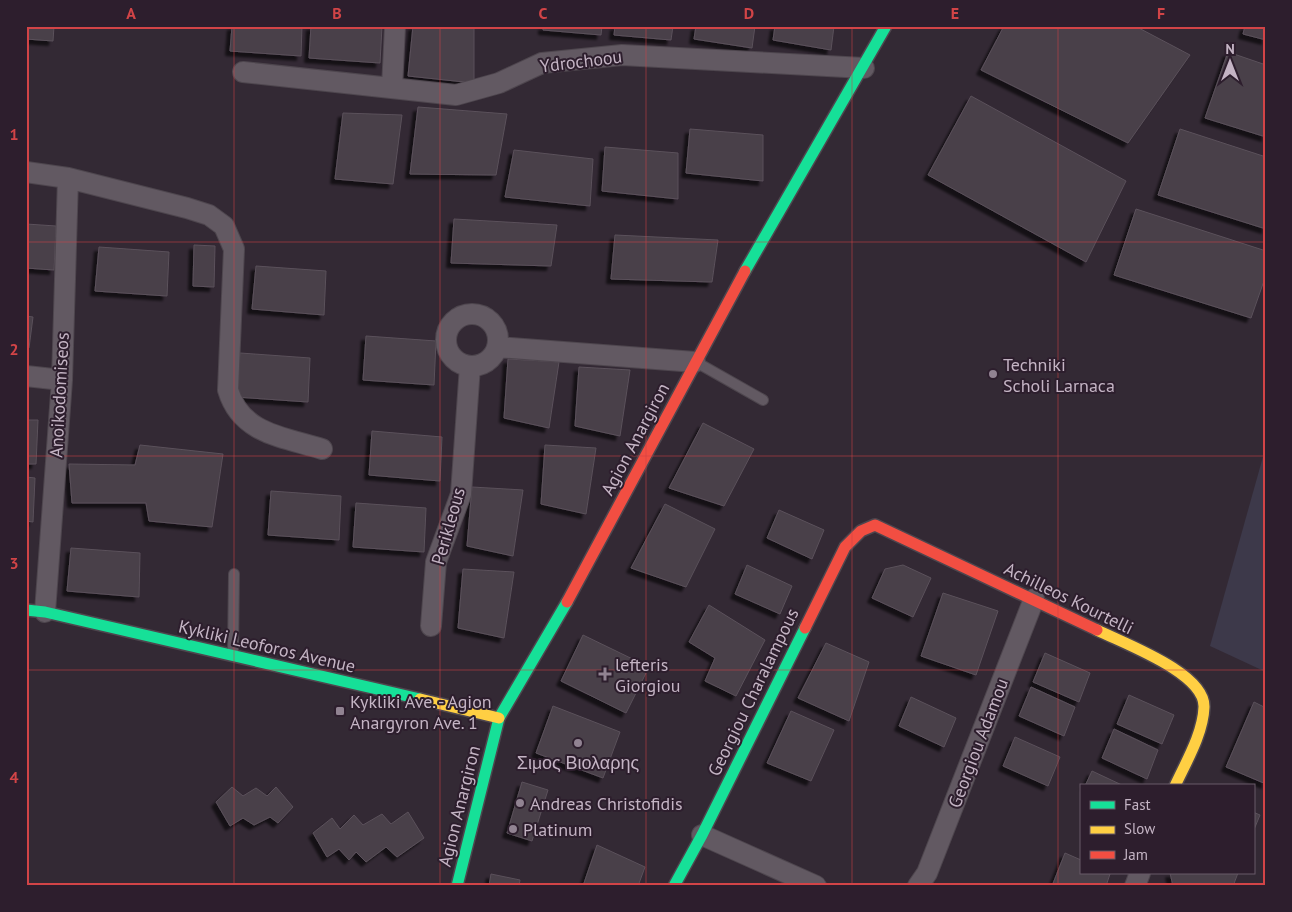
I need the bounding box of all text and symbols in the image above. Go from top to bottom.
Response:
text: A [126,3,136,23]
text: B [332,3,342,23]
text: C [539,3,548,23]
text: D [744,3,754,23]
text: E [951,3,959,23]
text: F [1157,3,1165,23]
north arrow [1204,38,1254,88]
text: N [1225,40,1235,58]
street label: Ydrochoou [539,45,623,77]
text: 1 [9,124,19,144]
street label: Anoikodomiseos [44,332,74,458]
text: 2 [9,339,19,359]
place label: Techniki Scholi Larnaca [1003,353,1115,397]
marker: Techniki Scholi Larnaca [987,368,999,380]
street label: Agion Anargiron [596,379,674,499]
street label: Perikleous [426,485,470,567]
text: 3 [9,553,19,573]
street label: Achilleos Kourtelli [1001,557,1137,639]
street label: Georgiou Charalampous [702,604,804,780]
street label: Kykliki Leoforos Avenue [176,614,358,678]
place label: lefteris Giorgiou [615,653,680,697]
marker: lefteris Giorgiou [599,668,611,680]
street label: Georgiou Adamou [943,675,1013,811]
place label: Kykliki Ave. - Agion Anargyron Ave. 1 [350,690,492,734]
marker: Kykliki Ave. - Agion Anargyron Ave. 1 [334,705,346,717]
marker: Σιμος Βιολαρης [572,737,584,749]
street label: Agion Anargiron [433,743,485,869]
place label: Σιμος Βιολαρης [517,751,639,774]
text: 4 [9,767,19,787]
legend [1080,784,1254,874]
place label: Andreas Christofidis [530,792,683,815]
text: Fast [1124,795,1151,814]
marker: Andreas Christofidis [514,797,526,809]
place label: Platinum [523,818,592,841]
text: Slow [1124,819,1155,838]
marker: Platinum [507,823,519,835]
text: Jam [1123,845,1148,864]

